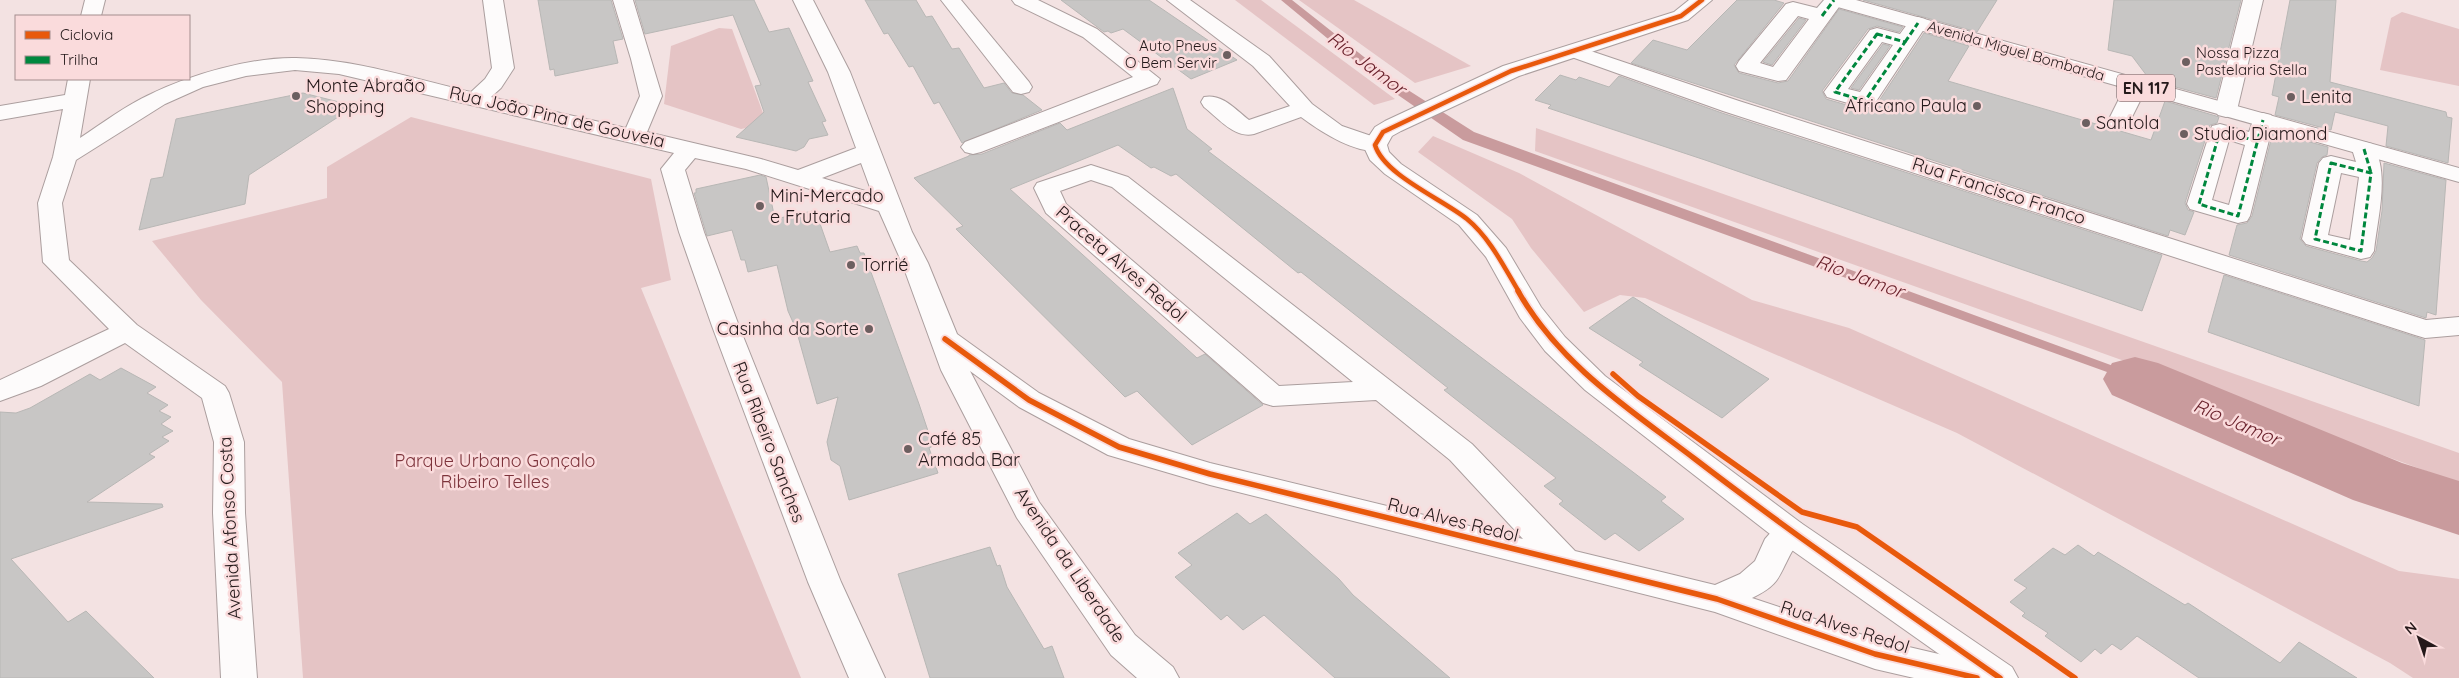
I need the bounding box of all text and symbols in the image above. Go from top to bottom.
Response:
legend [15,15,190,80]
street label: Avenida Miguel Bombarda [1925,16,2107,85]
text: Ciclovia [60,25,113,44]
water label: Rio Jamor [1323,26,1413,102]
place label: Auto Pneus O Bem Servir [1125,36,1217,72]
place label: Nossa Pizza Pastelaria Stella [2196,43,2307,79]
marker: Auto Pneus O Bem Servir [1221,49,1233,61]
text: Trilha [60,50,98,69]
marker: Nossa Pizza Pastelaria Stella [2180,56,2192,68]
place label: Monte Abraão Shopping [306,74,425,118]
road number: EN 117 [2117,75,2175,102]
street label: Rua João Pina de Gouveia [447,80,667,153]
place label: Lenita [2301,85,2352,108]
marker: Monte Abraão Shopping [290,90,302,102]
marker: Lenita [2285,91,2297,103]
place label: Africano Paula [1845,94,1967,117]
marker: Africano Paula [1971,100,1983,112]
place label: Santola [2096,111,2159,134]
marker: Santola [2080,117,2092,129]
place label: Studio Diamond [2194,122,2327,145]
marker: Studio Diamond [2178,128,2190,140]
street label: Rua Francisco Franco [1910,152,2089,229]
place label: Mini-Mercado e Frutaria [770,184,884,228]
marker: Mini-Mercado e Frutaria [754,200,766,212]
street label: Praceta Alves Redol [1051,200,1192,327]
water label: Rio Jamor [1813,249,1910,304]
place label: Torrié [861,253,908,276]
marker: Torrié [845,259,857,271]
place label: Casinha da Sorte [717,317,859,340]
marker: Casinha da Sorte [863,323,875,335]
street label: Rua Ribeiro Sanches [728,358,811,526]
water label: Rio Jamor [2190,393,2286,452]
place label: Café 85 Armada Bar [918,427,1020,471]
street label: Avenida Afonso Costa [213,436,246,620]
marker: Café 85 Armada Bar [902,443,914,455]
park label: Parque Urbano Gonçalo Ribeiro Telles [395,449,595,493]
street label: Avenida da Liberdade [1010,483,1131,647]
street label: Rua Alves Redol [1385,492,1521,547]
street label: Rua Alves Redol [1778,595,1913,658]
north arrow [2394,613,2444,663]
text: N [2401,618,2420,638]

